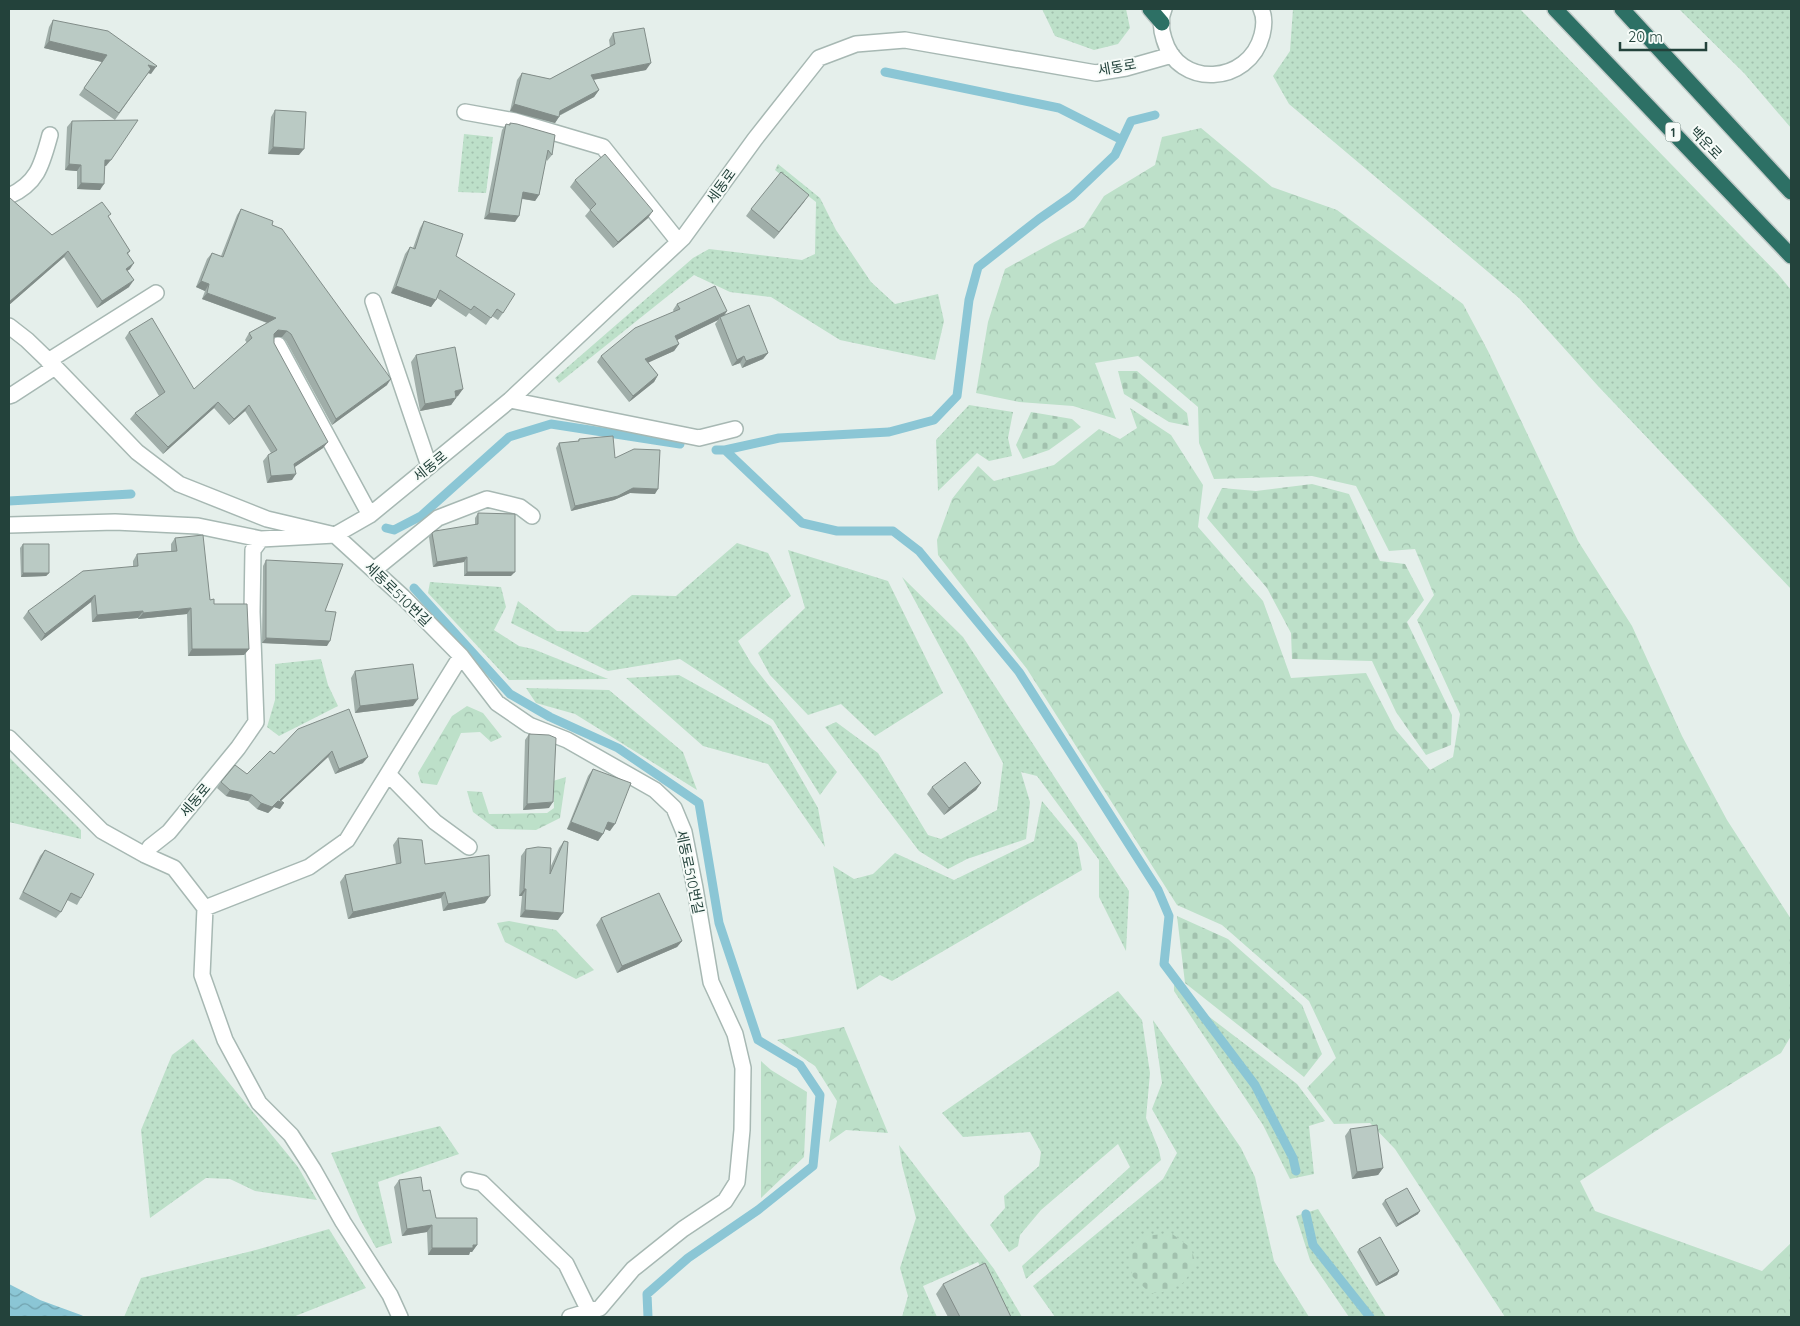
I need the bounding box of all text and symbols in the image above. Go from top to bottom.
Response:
scale bar [1620,20,1706,52]
text: 20 m [1628,27,1663,46]
street label: 세동로 [1096,55,1138,79]
road number: 1 [1666,122,1680,142]
street label: 백운로 [1686,123,1726,163]
street label: 세동로 [702,165,740,207]
street label: 세동로 [409,447,451,485]
street label: 세동로510번길 [361,558,435,630]
street label: 세동로 [176,779,214,821]
street label: 세동로510번길 [672,828,708,916]

